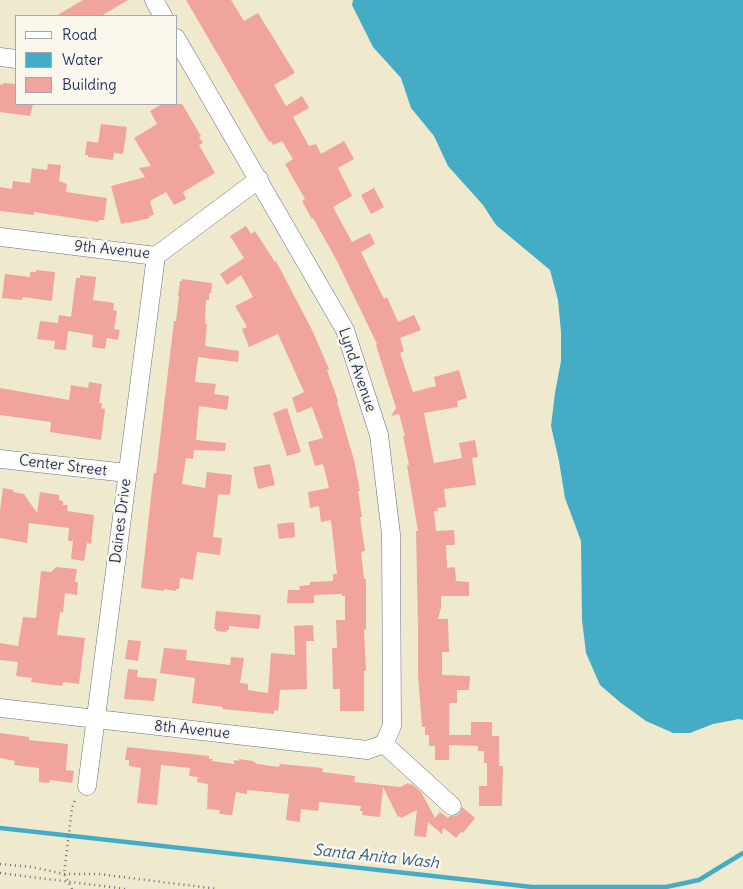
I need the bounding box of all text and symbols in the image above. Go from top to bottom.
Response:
legend [15,15,178,105]
text: Road [62,25,97,44]
text: Water [62,50,103,69]
text: Building [62,75,117,94]
street label: 9th Avenue [73,237,151,263]
street label: Lynd Avenue [334,326,380,414]
street label: Center Street [18,452,108,480]
street label: Daines Drive [107,478,135,564]
street label: 8th Avenue [153,717,231,743]
water label: Santa Anita Wash [312,841,440,873]

